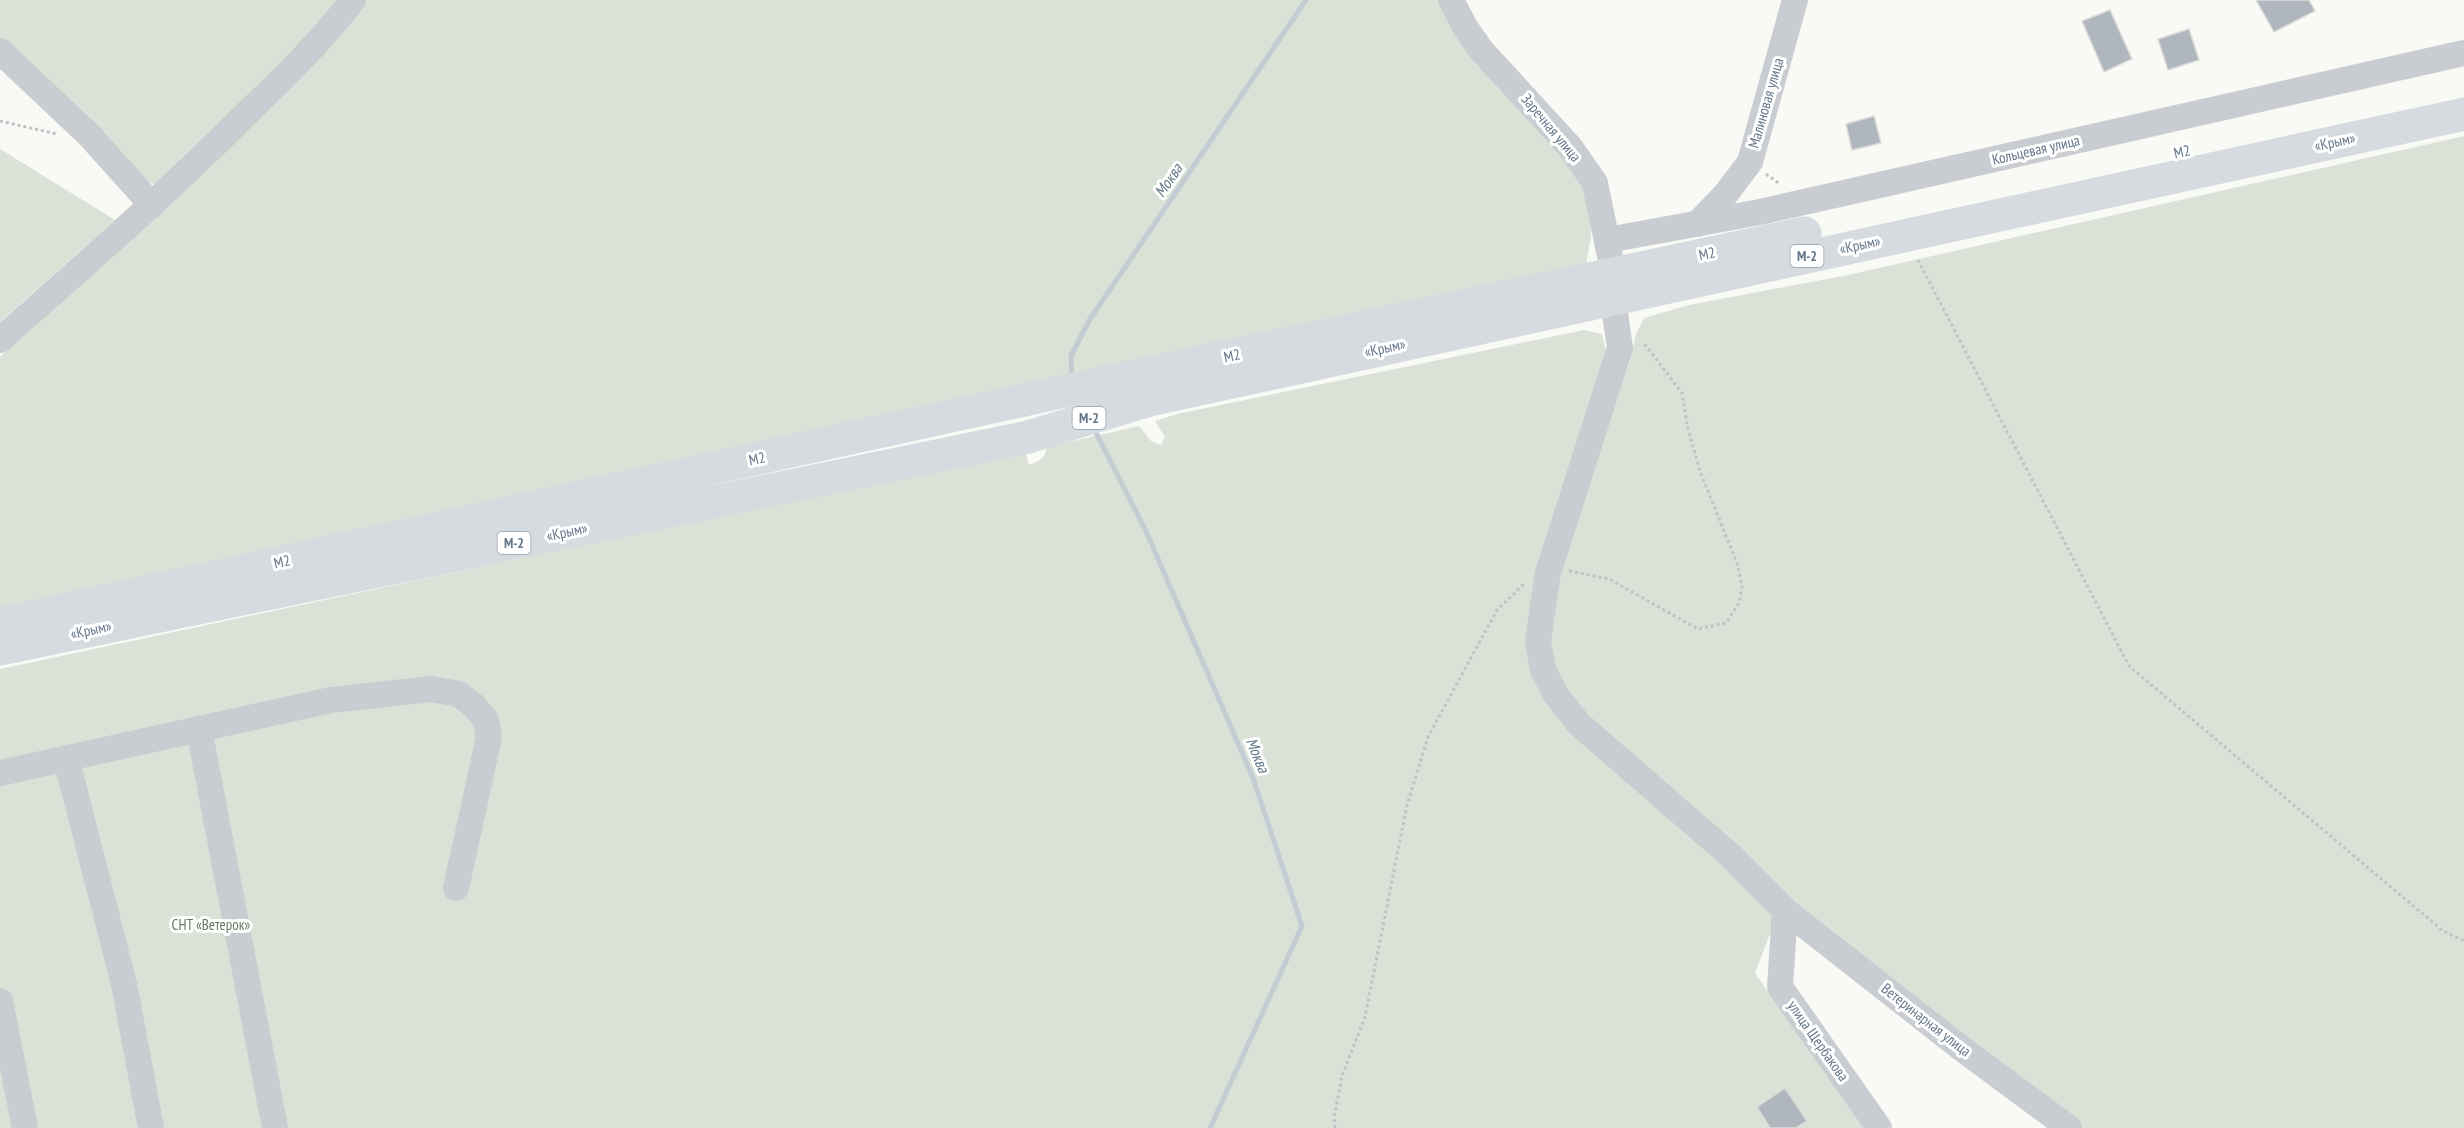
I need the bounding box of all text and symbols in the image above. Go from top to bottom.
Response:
street label: Малиновая улица [1744,56,1787,150]
street label: Заречная улица [1517,90,1585,166]
street label: «Крым» [2313,128,2357,155]
street label: Кольцевая улица [1990,130,2082,169]
street label: М2 [2172,141,2192,162]
water label: Моква [1150,158,1187,201]
street label: «Крым» [1838,231,1882,258]
street label: М2 [1697,243,1717,264]
road number: М-2 [1790,245,1824,267]
street label: «Крым» [1363,334,1407,361]
street label: М2 [1222,345,1242,366]
road number: М-2 [1072,407,1106,429]
street label: М2 [747,448,767,469]
street label: «Крым» [545,518,589,545]
road number: М-2 [498,532,530,554]
street label: М2 [272,551,292,572]
street label: «Крым» [69,616,113,643]
water label: Моква [1242,734,1275,777]
park label: СНТ «Ветерок» [172,915,251,934]
street label: Ветеринарная улица [1878,979,1975,1060]
street label: улица Щербакова [1784,997,1853,1085]

